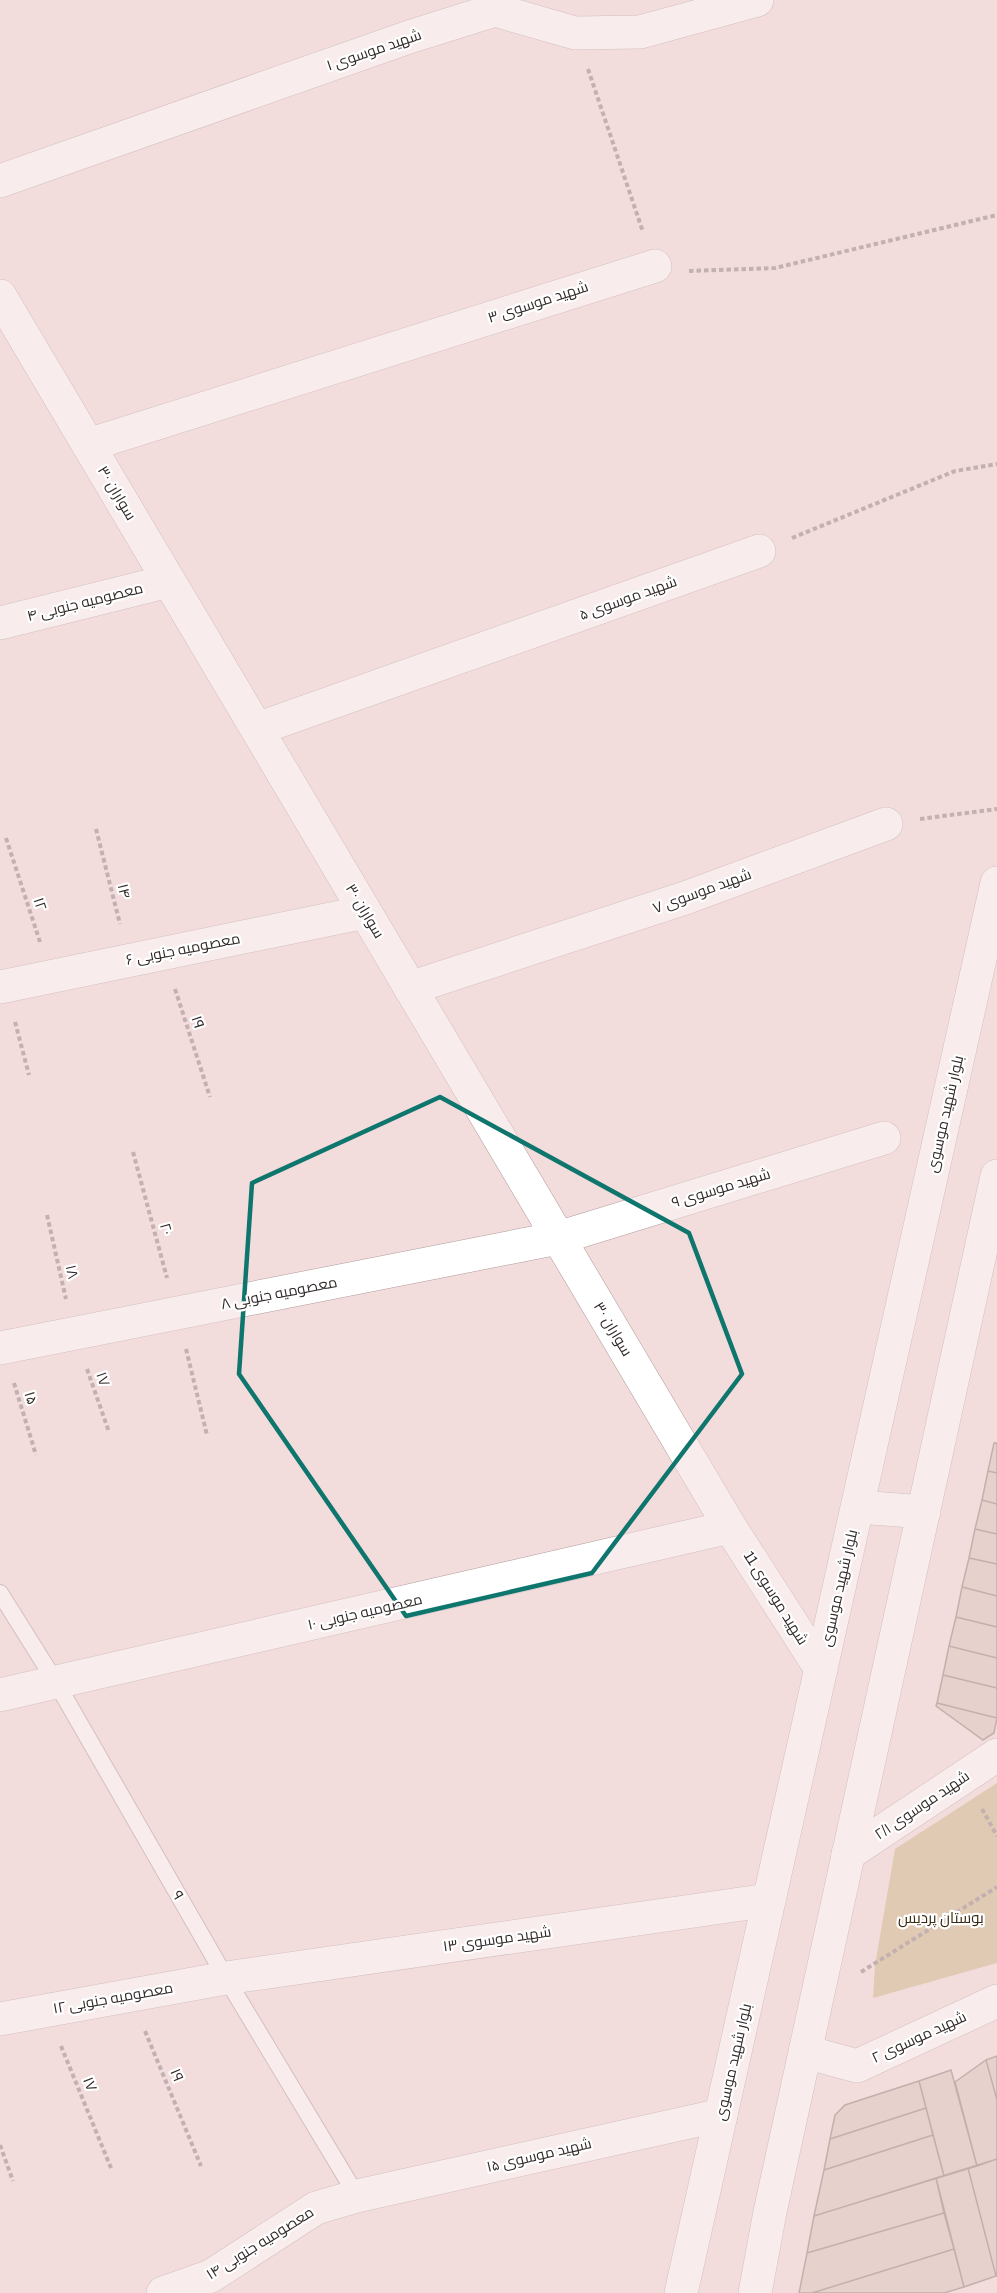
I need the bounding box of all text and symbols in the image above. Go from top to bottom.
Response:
street label: شهید موسوی ۱ [324,23,424,76]
street label: شهید موسوی ۳ [485,275,591,328]
street label: سواران ۳۰ [93,461,142,524]
street label: شهید موسوی ۵ [576,570,680,625]
street label: معصومیه جنوبی ۴ [25,577,145,626]
street label: شهید موسوی ۷ [649,863,754,918]
street label: سواران ۳۰ [341,879,390,942]
street label: ۱۴ [113,881,136,901]
street label: ۱۲ [29,895,52,913]
street label: معصومیه جنوبی ۶ [124,927,242,970]
street label: ۱۹ [187,1013,210,1031]
street label: بلوار شهید موسوی [921,1053,968,1175]
street label: شهید موسوی ۹ [669,1163,773,1213]
street label: ۲۰ [155,1221,178,1237]
street label: ۱۸ [61,1263,84,1281]
street label: معصومیه جنوبی ۸ [219,1271,339,1314]
street label: سواران ۳۰ [589,1297,638,1360]
street label: ۱۷ [91,1369,116,1389]
street label: ۱۵ [20,1389,43,1407]
street label: بلوار شهید موسوی [815,1527,862,1649]
street label: شهید موسوی 11 [739,1547,814,1649]
street label: معصومیه جنوبی ۱۰ [305,1588,424,1635]
street label: شهید موسوی ۲/۱ [870,1765,973,1844]
street label: ۹ [167,1886,189,1903]
park label: بوستان پردیس [898,1907,984,1928]
street label: شهید موسوی ۱۳ [441,1921,552,1957]
street label: معصومیه جنوبی ۱۲ [51,1977,175,2018]
street label: بلوار شهید موسوی [709,2001,756,2123]
street label: شهید موسوی ۲ [868,2005,970,2068]
street label: ۱۹ [165,2065,190,2085]
street label: ۱۷ [78,2073,103,2094]
street label: شهید موسوی ۱۵ [484,2132,593,2177]
street label: معصومیه جنوبی ۱۴ [202,2201,318,2284]

